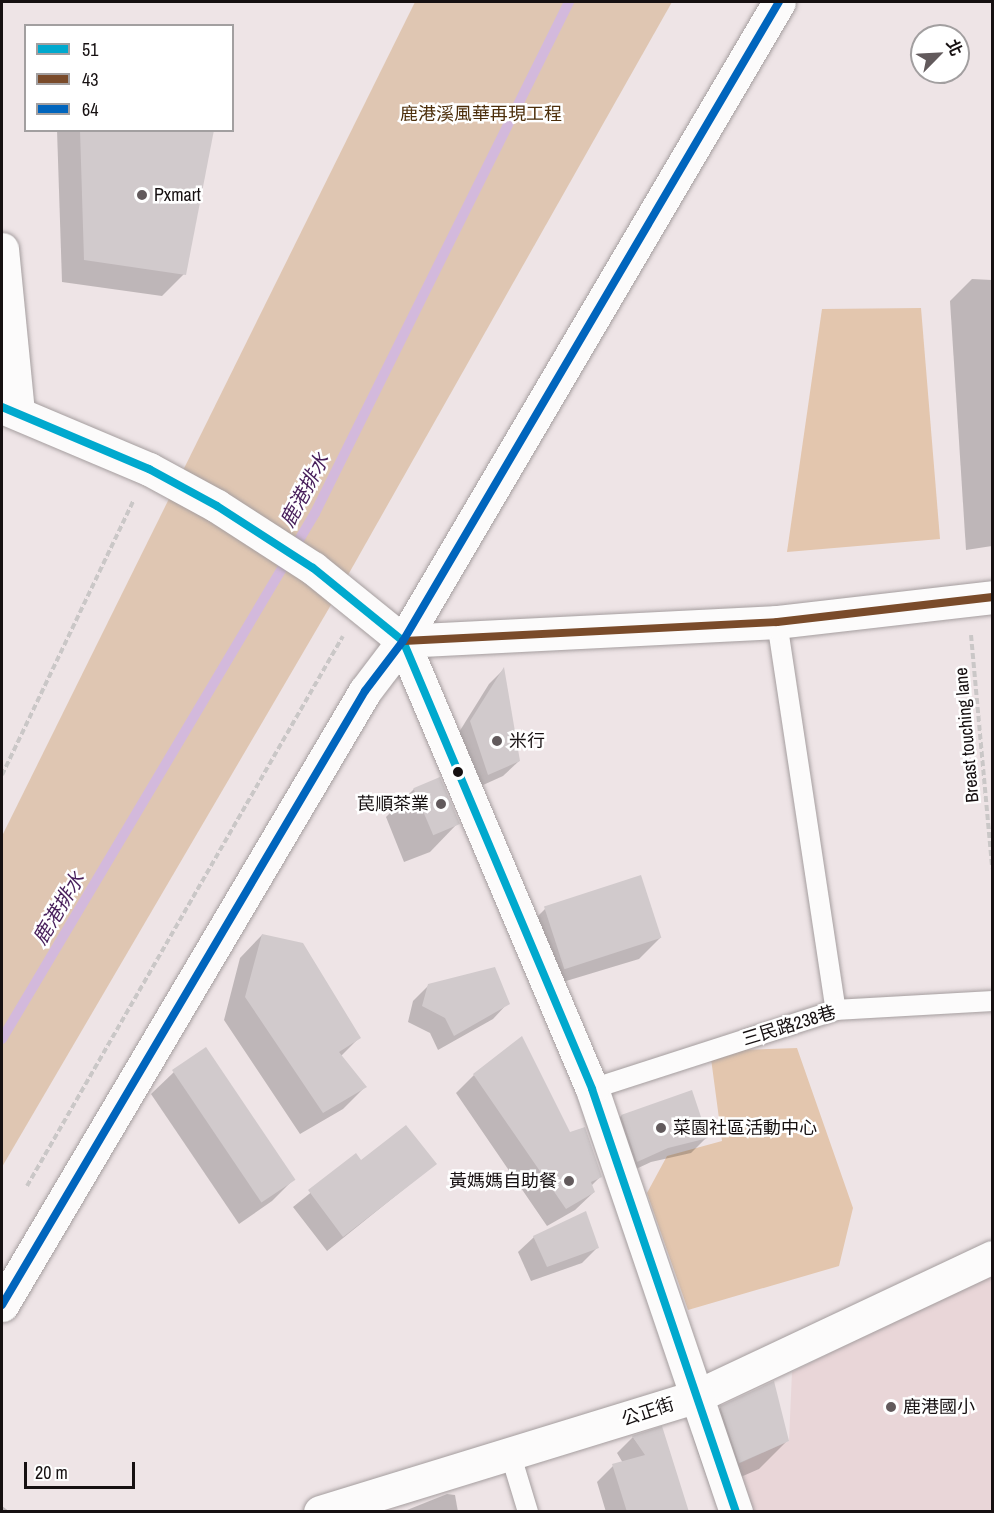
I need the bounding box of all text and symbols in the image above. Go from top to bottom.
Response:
legend [24,24,234,132]
north arrow [910,24,970,84]
text: 北 [941,36,968,59]
text: 51 [82,37,98,62]
text: 43 [82,67,98,92]
text: 64 [82,97,98,122]
park label: 鹿港溪風華再現工程 [400,103,562,125]
place label: Pxmart [154,184,201,206]
marker: Pxmart [135,188,149,202]
water label: 鹿港排水 [275,449,333,531]
street label: Breast touching lane [950,667,984,803]
place label: 米行 [509,730,545,752]
marker: 米行 [490,734,504,748]
unlabelled marker [452,766,464,778]
place label: 苠順茶業 [357,793,429,815]
marker: 苠順茶業 [434,797,448,811]
water label: 鹿港排水 [27,868,89,948]
street label: 三民路238巷 [740,1002,838,1050]
place label: 菜園社區活動中心 [673,1117,817,1139]
marker: 菜園社區活動中心 [654,1121,668,1135]
place label: 黃媽媽自助餐 [449,1170,557,1192]
marker: 黃媽媽自助餐 [562,1174,576,1188]
street label: 公正街 [619,1393,677,1431]
place label: 鹿港國小 [903,1396,975,1418]
marker: 鹿港國小 [884,1400,898,1414]
scale bar [27,1450,138,1488]
text: 20 m [35,1460,68,1485]

